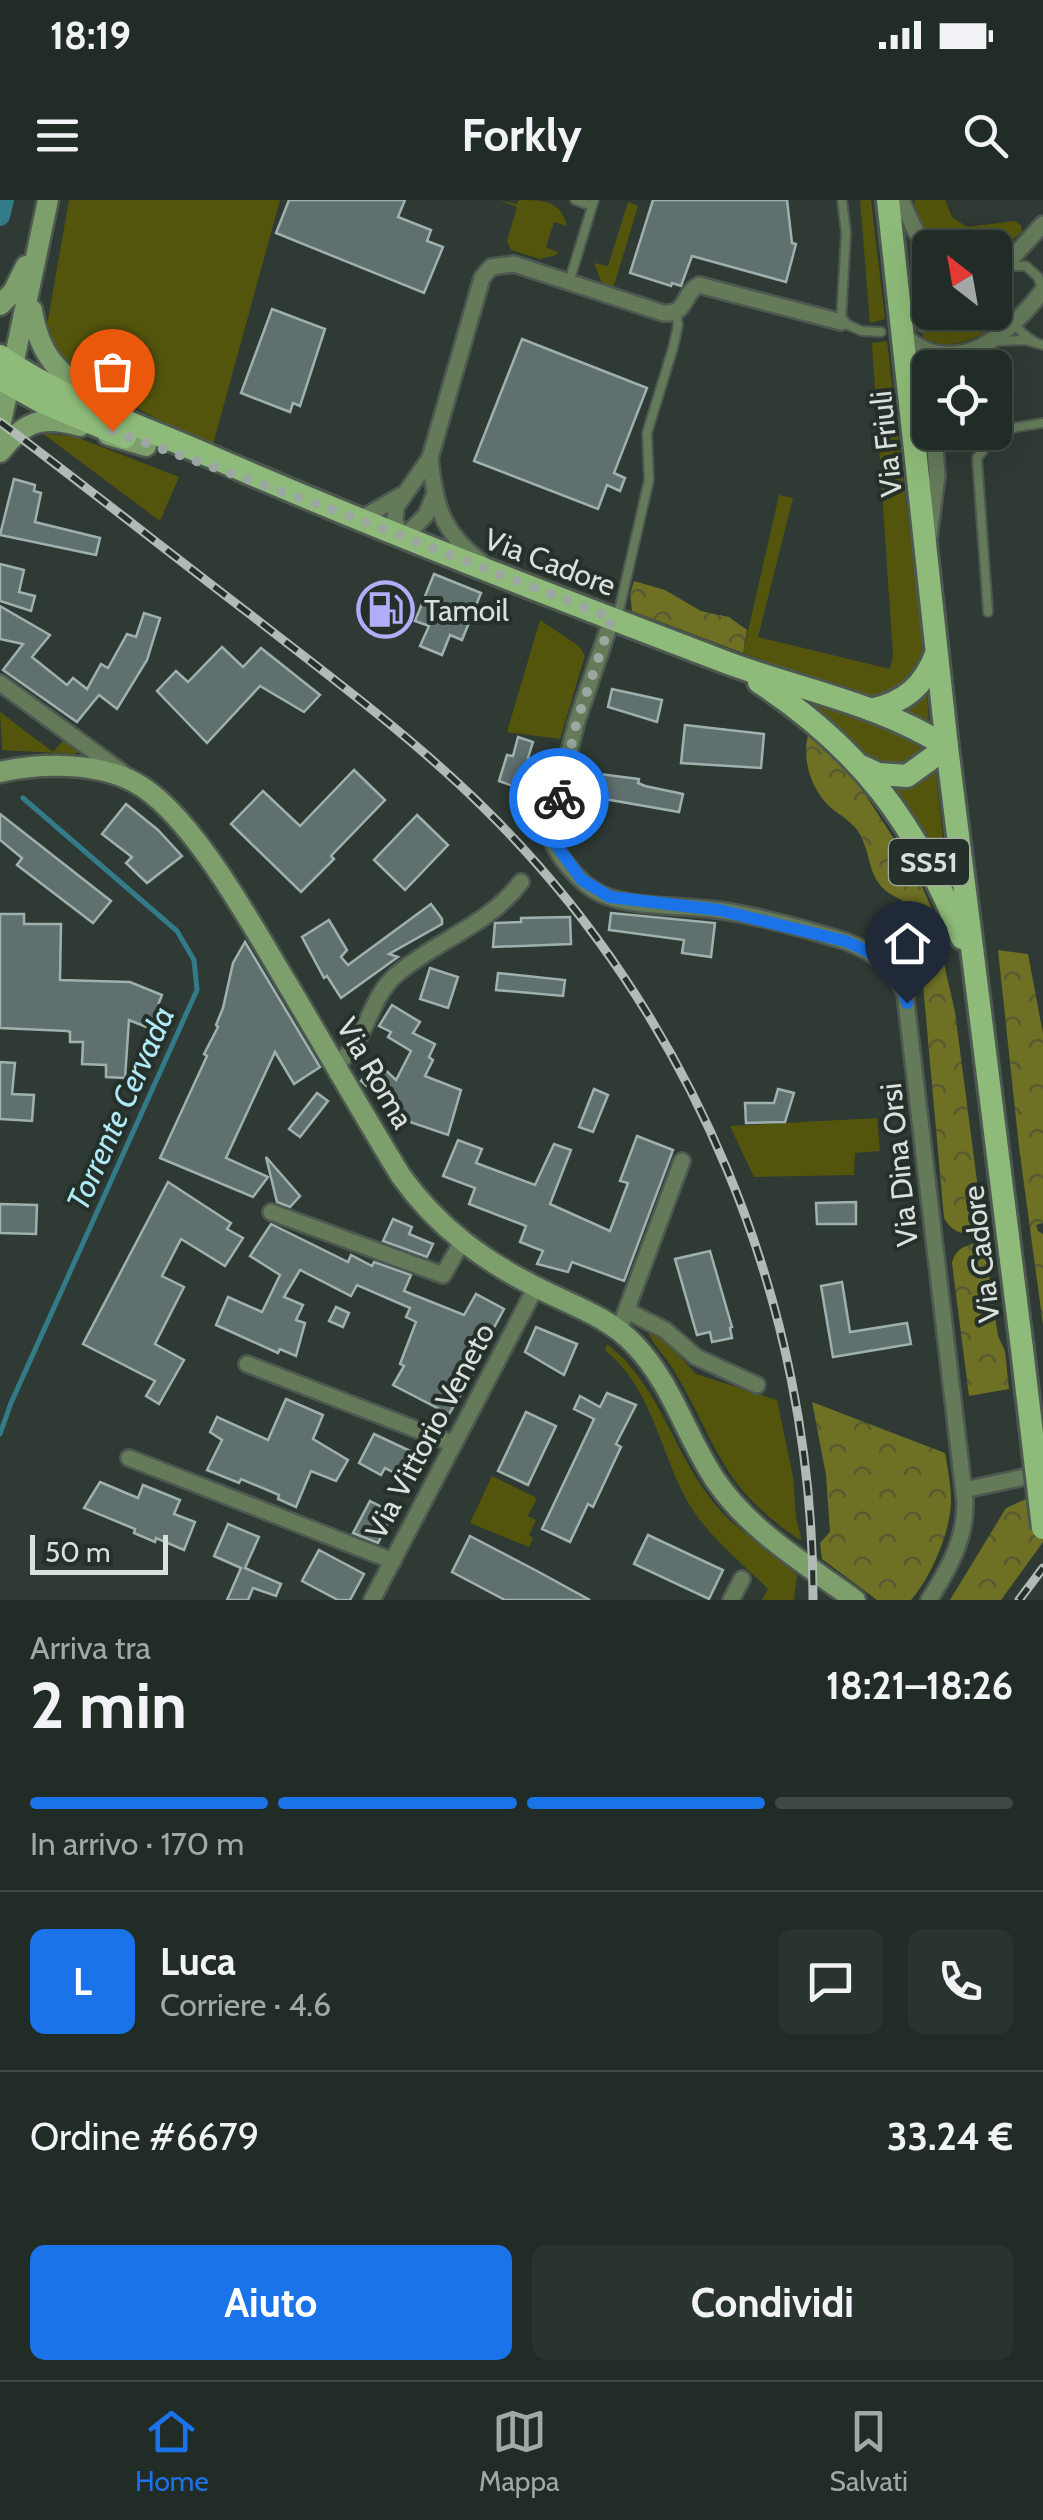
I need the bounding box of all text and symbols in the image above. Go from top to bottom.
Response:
text: 18:19 [50,12,131,59]
icon: menu [30,108,85,163]
text: Forkly [461,108,582,162]
icon: search [958,108,1013,163]
north arrow [912,230,1012,330]
map controls [912,230,1012,450]
pin [70,329,155,432]
icon: bag [85,344,140,399]
button: locate [912,350,1012,450]
street label: Via Friuli [862,389,910,499]
street label: Via Cadore [479,520,621,604]
fuel station icon: Tamoil [355,580,415,640]
place label: Tamoil [424,592,509,629]
courier [509,748,609,848]
icon: bike [532,771,587,826]
road number: SS51 [889,839,969,885]
pin [865,901,950,1004]
icon: home [880,916,935,971]
water label: Torrente Cervada [58,1000,182,1216]
street label: Via Roma [329,1011,422,1136]
street label: Via Dina Orsi [872,1081,926,1249]
street label: Via Cadore [954,1183,1008,1325]
street label: Via Vittorio Veneto [357,1317,503,1545]
scale bar [30,1530,168,1574]
text: 50 m [45,1535,111,1569]
text: Arriva tra [30,1628,151,1667]
text: 18:21–18:26 [826,1662,1013,1709]
text: 2 min [30,1665,187,1744]
text: In arrivo · 170 m [30,1824,244,1863]
button: chat [778,1929,883,2034]
button: phone [908,1929,1013,2034]
text: Luca [160,1938,236,1985]
text: L [73,1958,92,2005]
text: Corriere · 4.6 [160,1985,331,2024]
text: Ordine #6679 [30,2113,259,2160]
text: 33.24 € [887,2113,1013,2160]
button: Aiuto [30,2245,512,2360]
button: Condividi [532,2245,1013,2360]
tab: Home [135,2404,209,2498]
tab: Mappa [479,2404,559,2498]
tab: Salvati [830,2404,908,2498]

